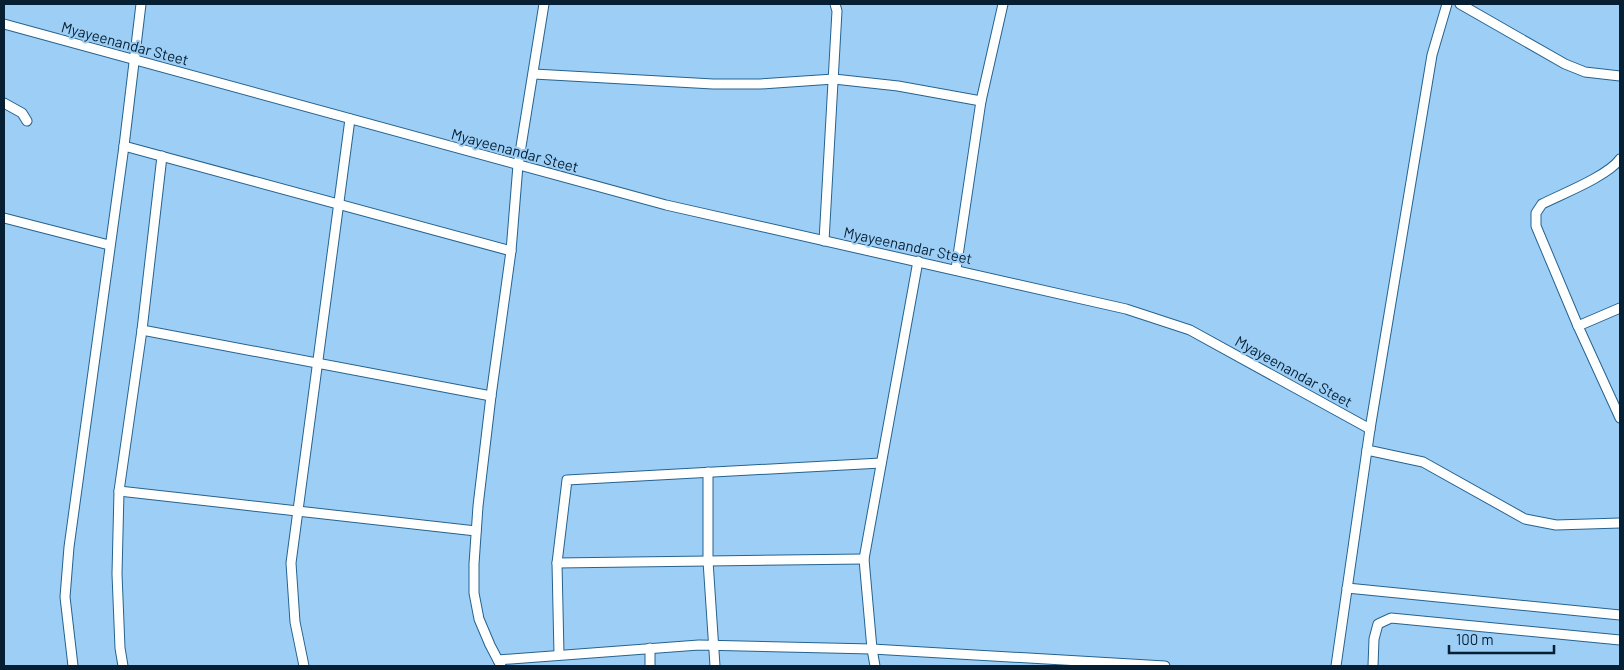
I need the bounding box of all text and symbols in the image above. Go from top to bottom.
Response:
street label: Myayeenandar Steet [59,17,191,69]
street label: Myayeenandar Steet [449,124,581,176]
street label: Myayeenandar Steet [842,223,974,267]
street label: Myayeenandar Steet [1232,331,1356,411]
scale bar [1449,622,1554,654]
text: 100 m [1456,630,1494,648]

